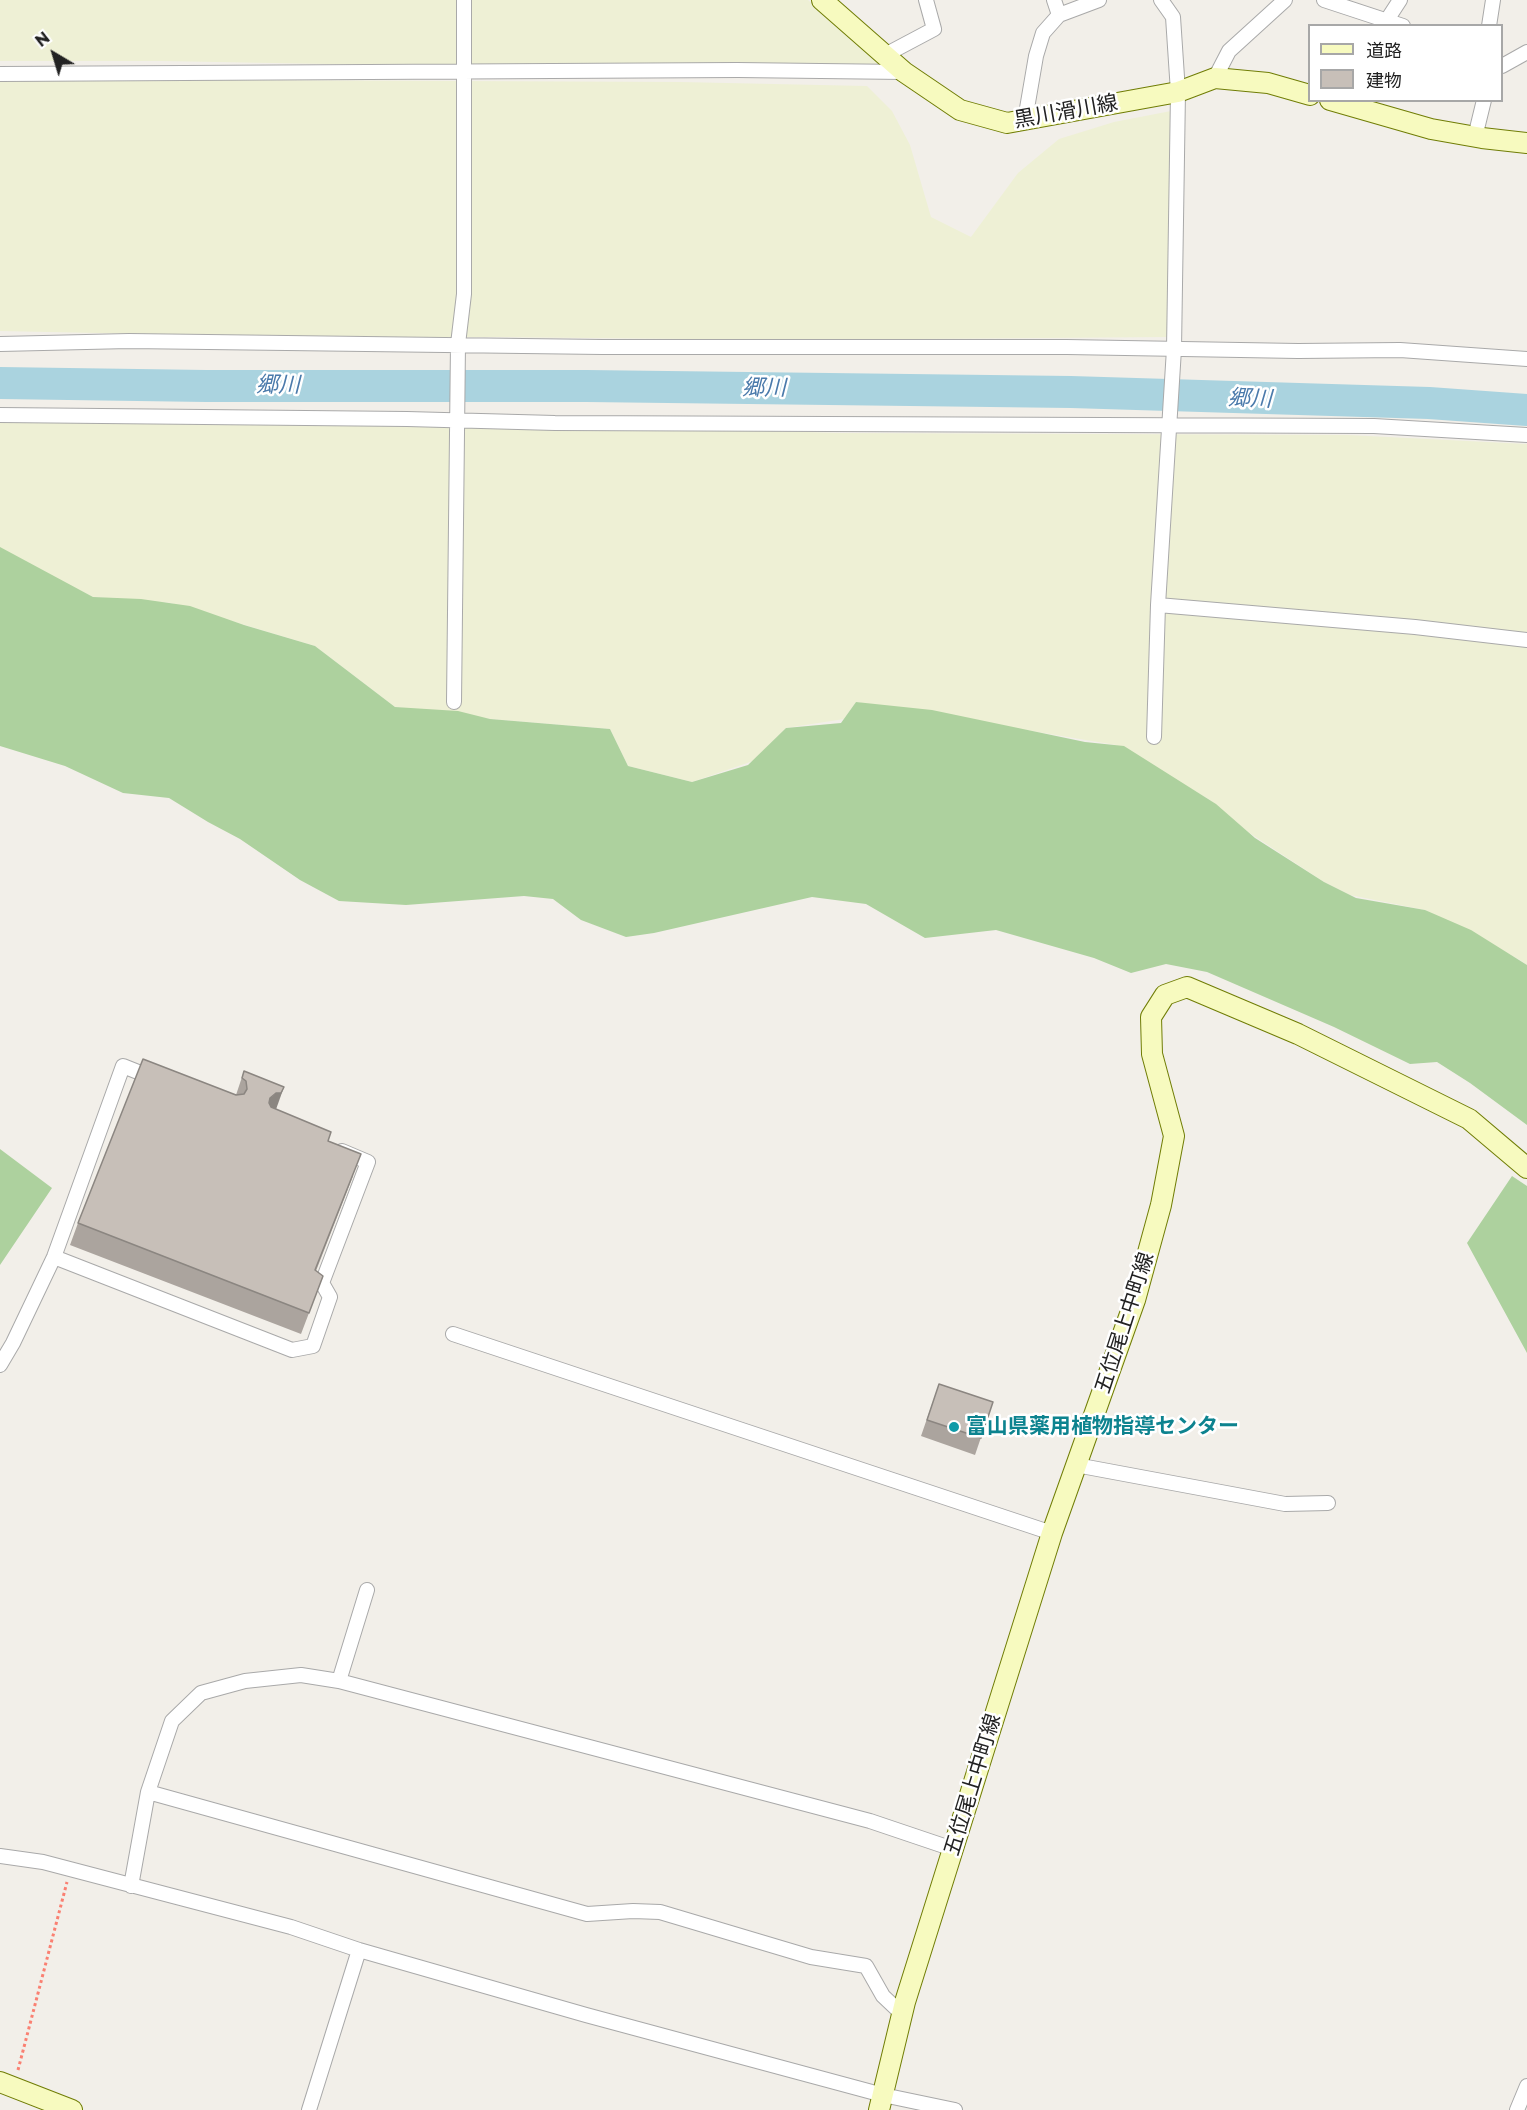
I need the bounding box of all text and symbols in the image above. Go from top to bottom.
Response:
north arrow [24,24,84,84]
legend [1308,24,1503,102]
text: N [32,28,54,51]
text: 道路 [1366,40,1402,62]
text: 建物 [1366,70,1402,92]
street label: 黒川滑川線 [1012,90,1120,134]
water label: 郷川 [256,373,300,399]
water label: 郷川 [742,376,786,402]
water label: 郷川 [1228,385,1272,413]
street label: 五位尾上中町線 [1090,1249,1160,1397]
place label: 富山県薬用植物指導センター [966,1414,1239,1440]
marker: 富山県薬用植物指導センター [947,1420,961,1434]
street label: 五位尾上中町線 [939,1711,1007,1859]

